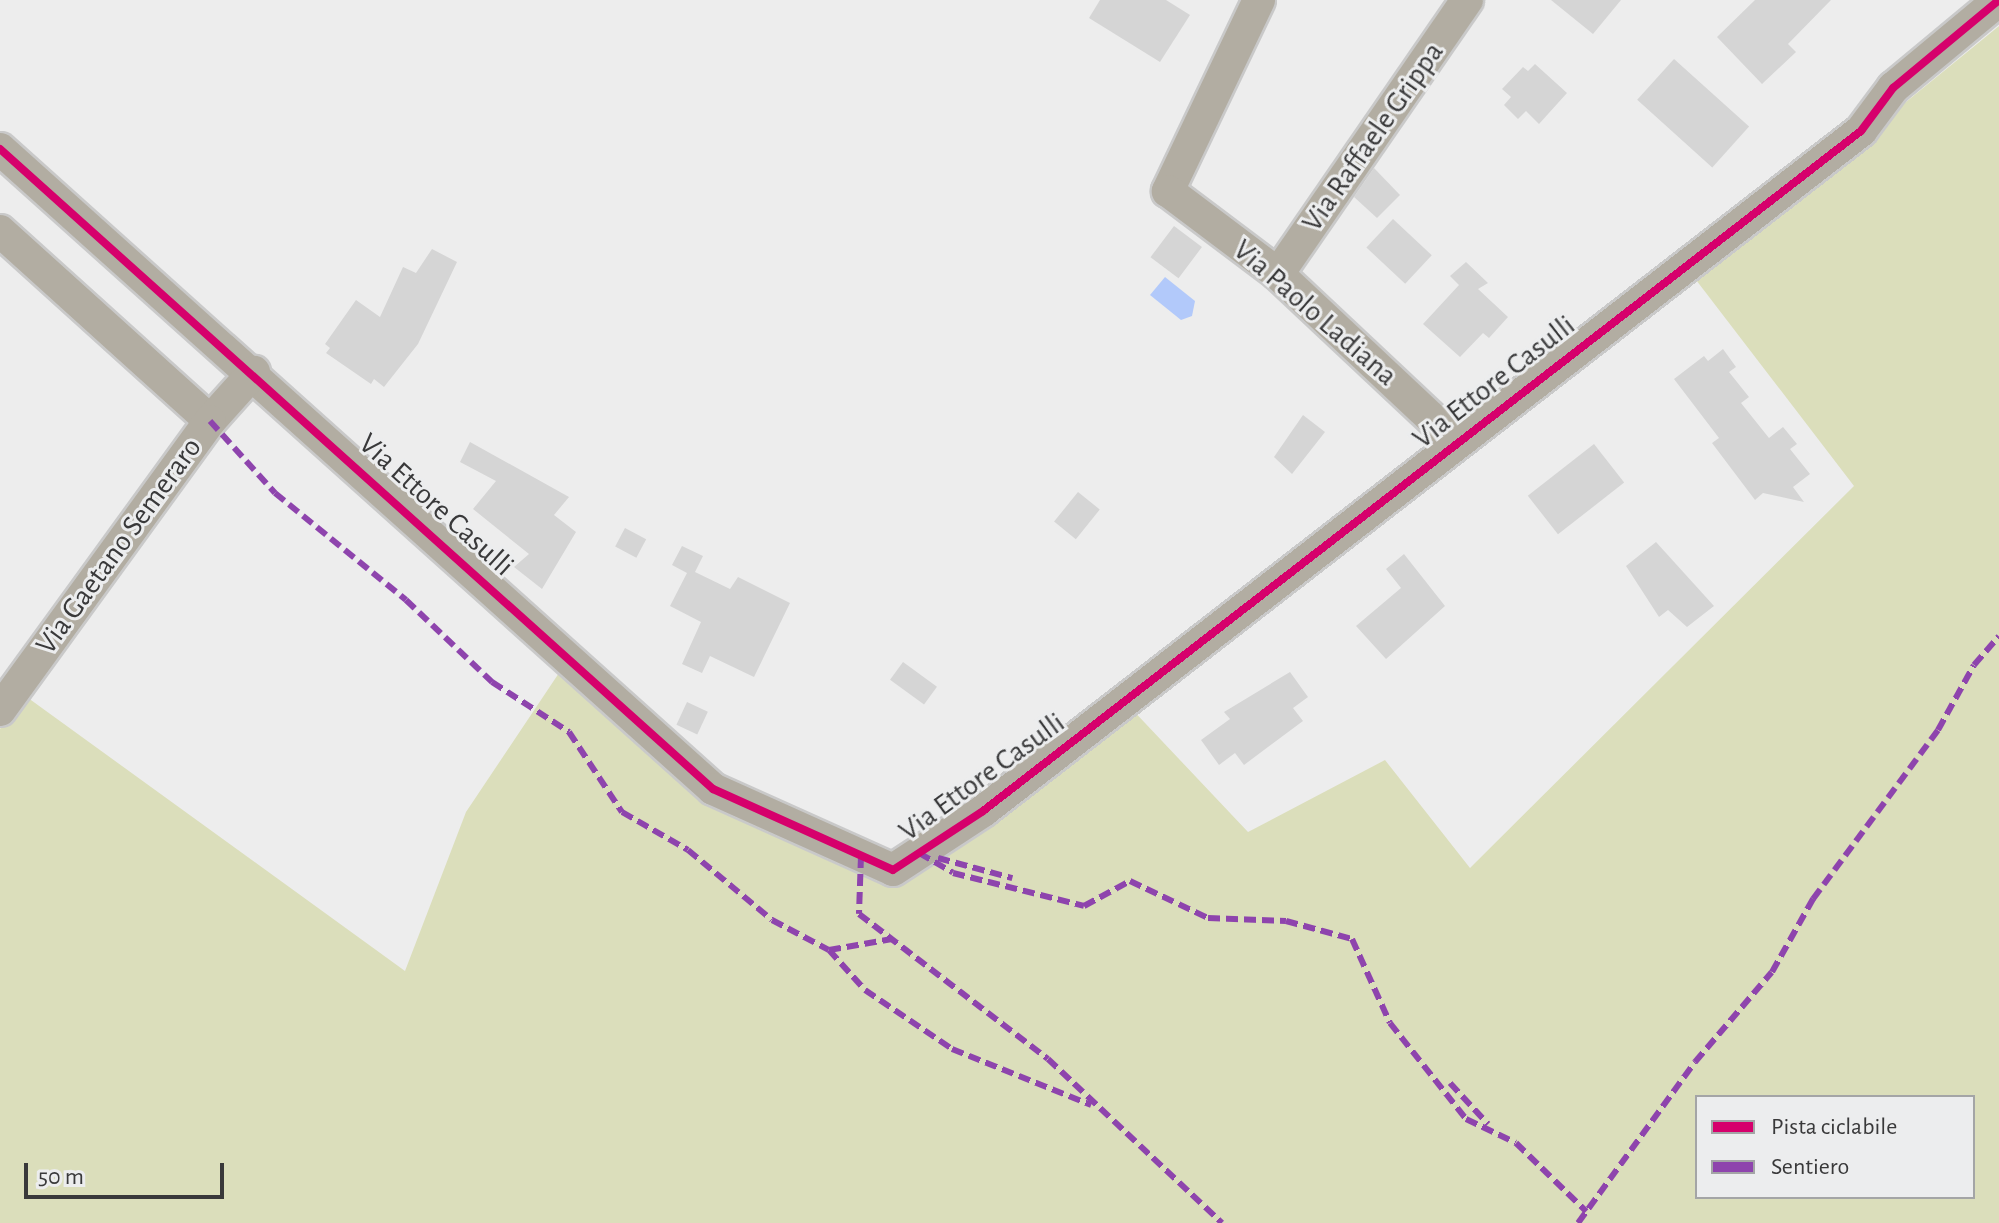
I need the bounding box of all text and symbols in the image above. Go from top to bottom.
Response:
street label: Via Raffaele Grippa [1294,35,1452,239]
street label: Via Paolo Ladiana [1226,232,1404,394]
street label: Via Ettore Casulli [1406,307,1582,457]
street label: Via Ettore Casulli [351,426,521,584]
street label: Via Gaetano Semeraro [28,431,210,661]
street label: Via Ettore Casulli [892,705,1072,849]
legend [1695,1095,1975,1199]
text: Pista ciclabile [1771,1115,1897,1139]
scale bar [28,1147,228,1197]
text: Sentiero [1771,1155,1849,1179]
text: 50 m [38,1165,84,1189]

